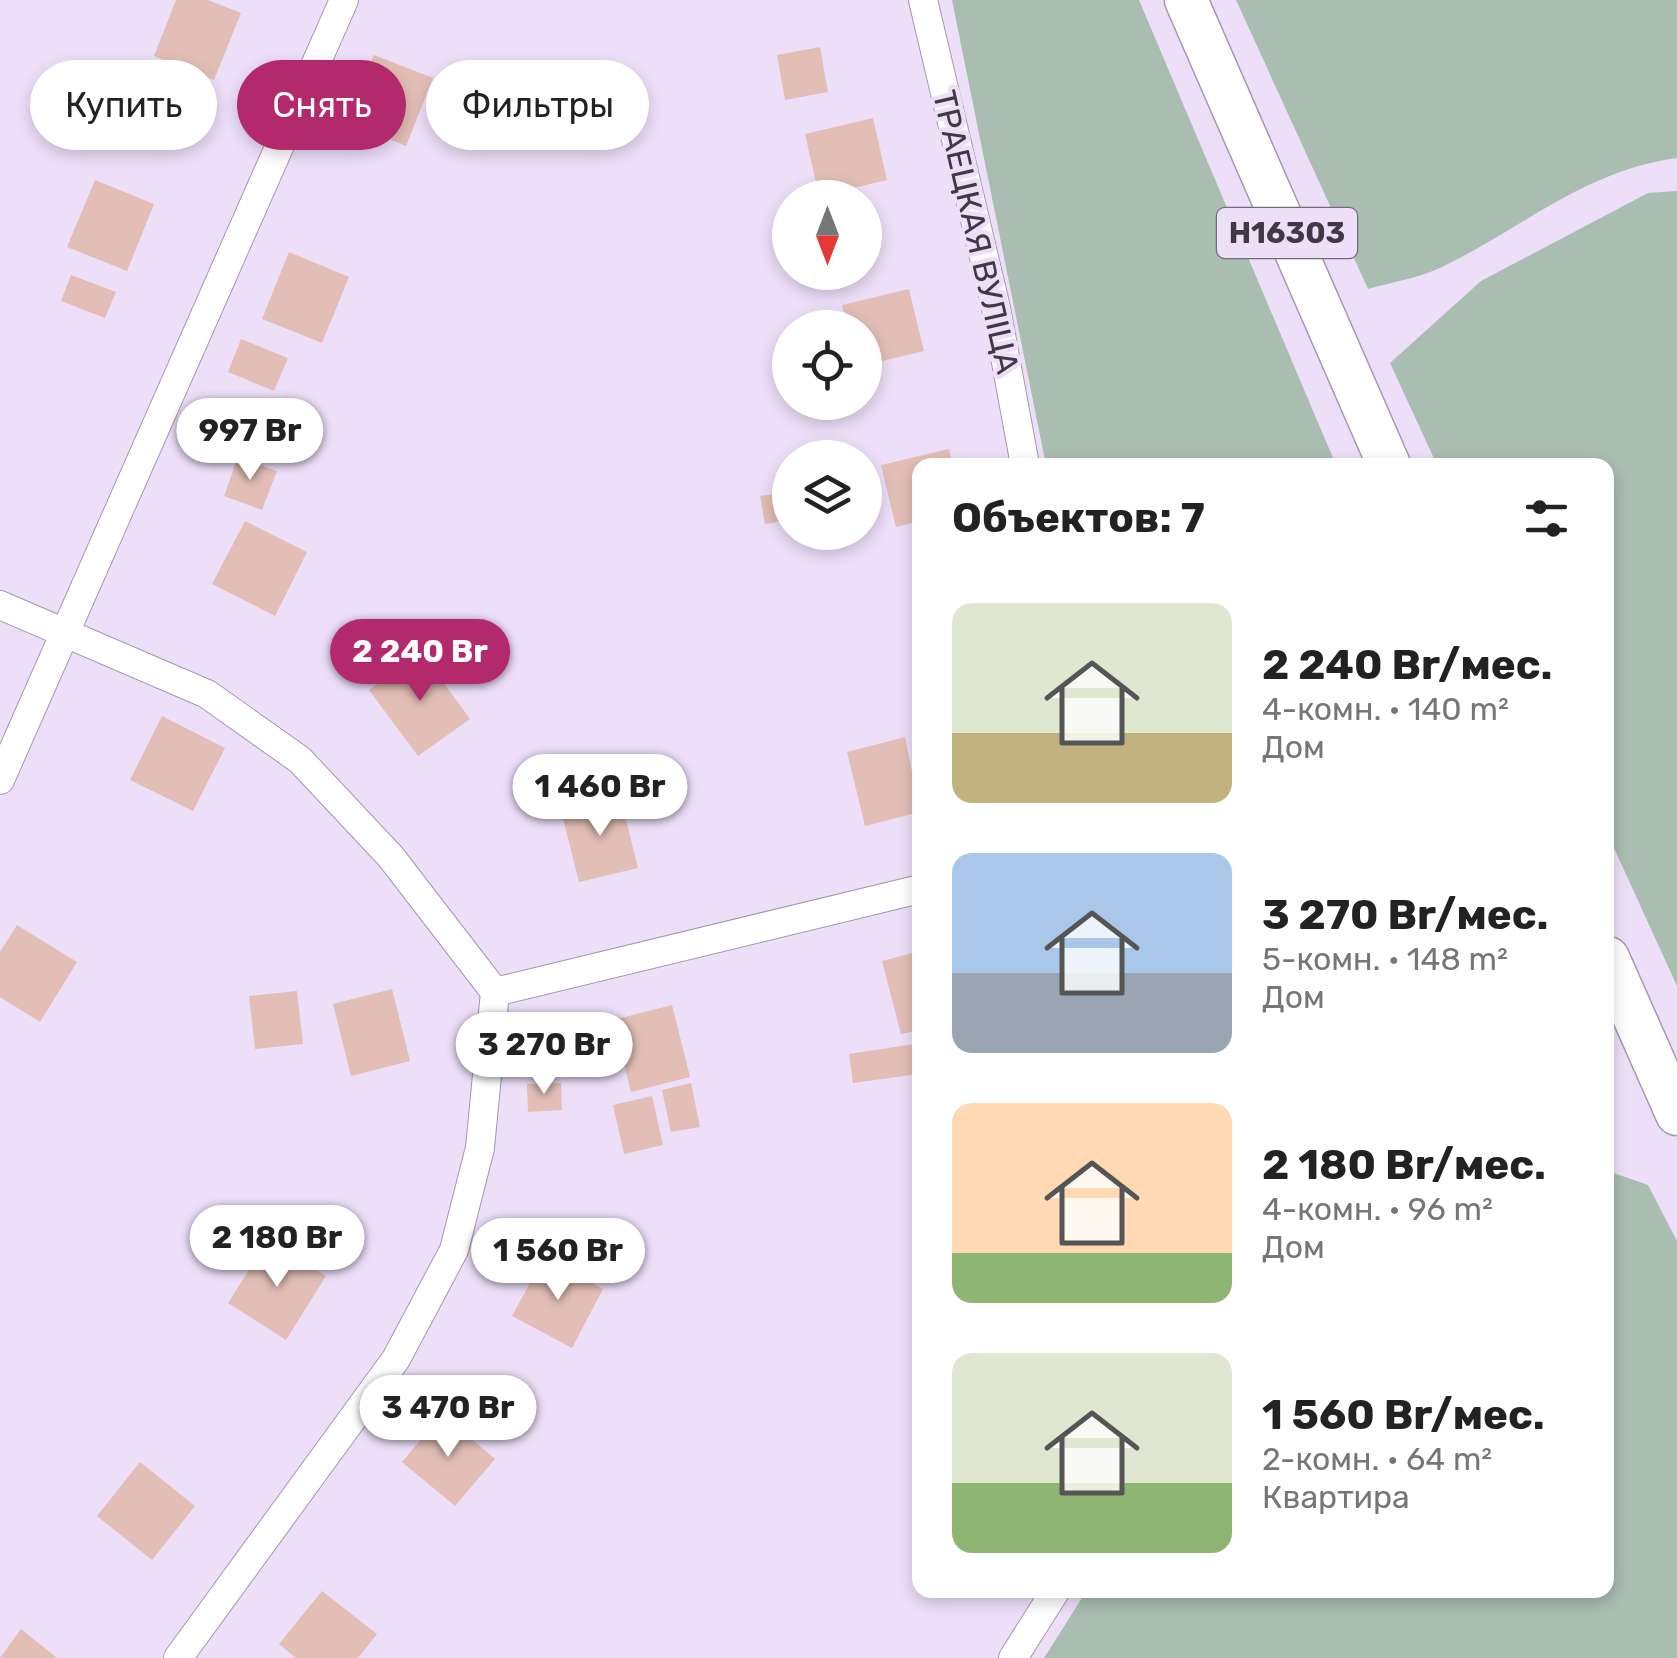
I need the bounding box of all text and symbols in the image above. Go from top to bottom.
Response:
chip: Купить [30,60,217,150]
chip: Снять [237,60,406,150]
chip: Фильтры [426,60,649,150]
street label: ТРАЕЦКАЯ ВУЛІЦА [925,87,1027,377]
north arrow [772,180,882,290]
map controls [772,180,882,550]
road number: Н16303 [1217,208,1357,258]
button: locate [772,310,882,420]
pin: 997 Br [169,398,331,483]
text: 997 Br [198,411,302,449]
button: layers [772,440,882,550]
icon: filters [1519,491,1574,546]
text: Объектов: 7 [952,493,1205,543]
pin: 2 240 Br [317,619,523,704]
text: 2 240 Br [352,632,488,670]
text: 2 240 Br/мес. [1262,640,1553,690]
icon: home [1032,643,1152,763]
text: 4-комн. · 140 m² [1262,690,1509,728]
text: Дом [1262,728,1325,766]
pin: 1 460 Br [497,754,703,839]
text: 1 460 Br [534,767,666,805]
text: 3 270 Br/мес. [1262,890,1548,940]
icon: home [1032,893,1152,1013]
text: 5-комн. · 148 m² [1262,940,1508,978]
text: Дом [1262,978,1325,1016]
pin: 3 270 Br [441,1012,647,1097]
text: 3 270 Br [478,1025,610,1063]
text: 2 180 Br/мес. [1262,1140,1546,1190]
icon: home [1032,1143,1152,1263]
text: 4-комн. · 96 m² [1262,1190,1493,1228]
pin: 2 180 Br [174,1205,380,1290]
text: 2 180 Br [212,1218,342,1256]
pin: 1 560 Br [455,1218,661,1303]
text: Дом [1262,1228,1325,1266]
text: 1 560 Br [493,1231,623,1269]
pin: 3 470 Br [345,1375,551,1460]
text: 3 470 Br [382,1388,514,1426]
text: 1 560 Br/мес. [1262,1390,1545,1440]
icon: home [1032,1393,1152,1513]
text: 2-комн. · 64 m² [1262,1440,1492,1478]
text: Квартира [1262,1478,1410,1516]

